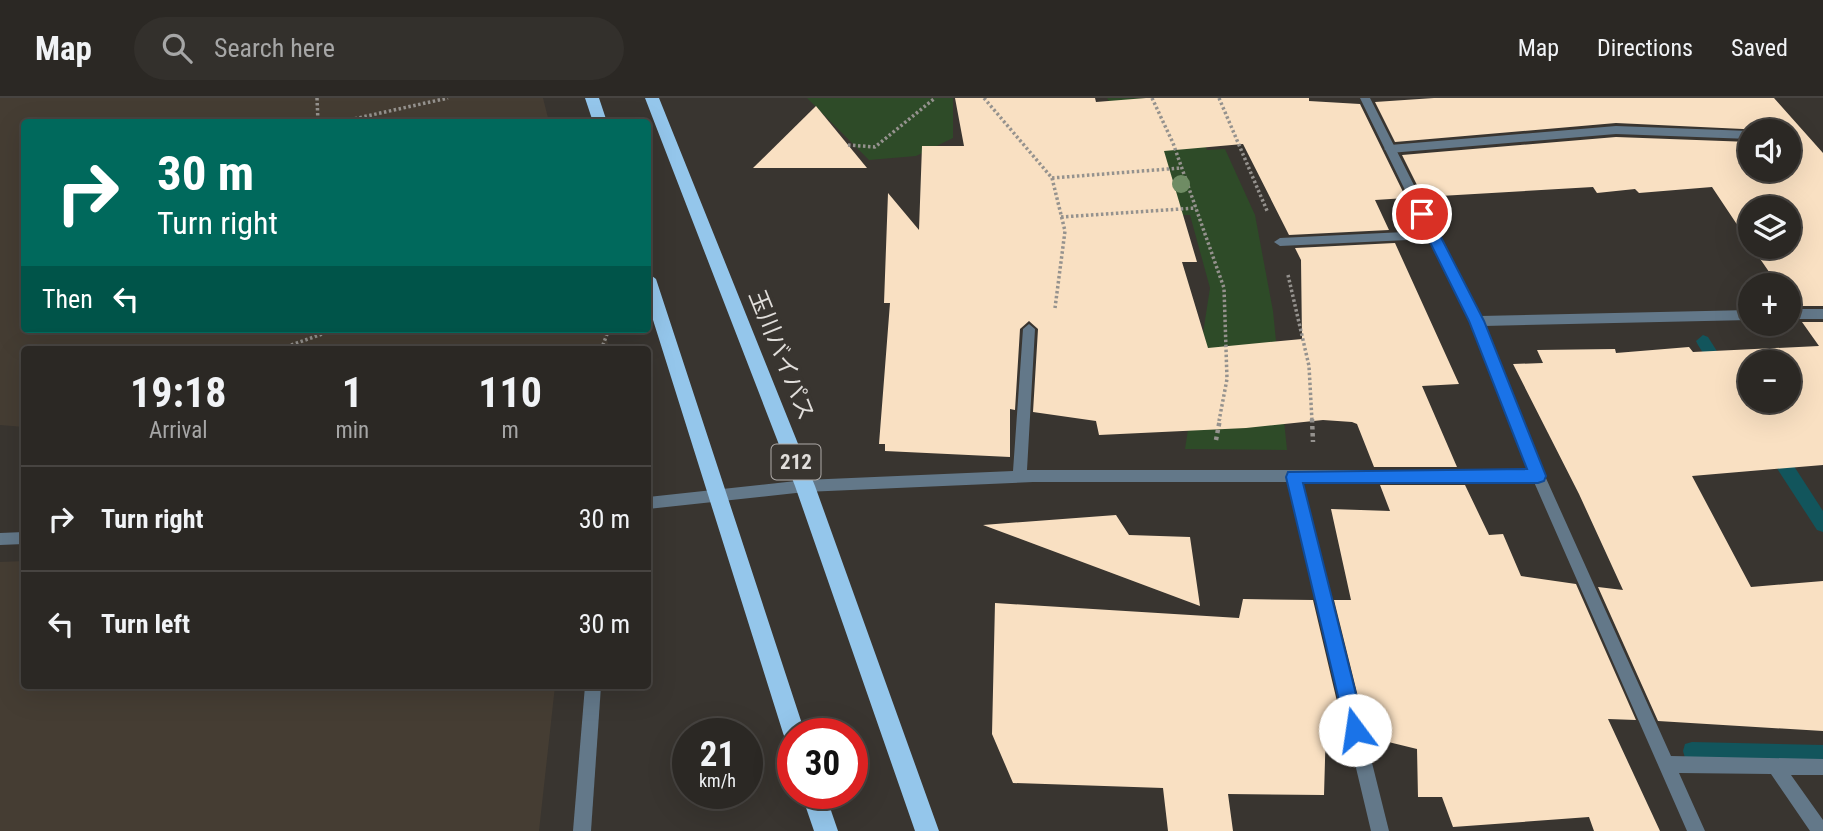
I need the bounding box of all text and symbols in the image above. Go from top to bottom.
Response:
search box [134,17,624,80]
text: Map [35,29,92,68]
icon: search [158,29,196,67]
text: Search here [214,33,335,63]
text: Map [1518,34,1559,62]
text: Directions [1597,34,1693,62]
text: Saved [1731,34,1788,62]
map controls [1738,119,1801,413]
button: sound [1738,119,1801,182]
text: 30 m [157,145,254,202]
icon: right [42,147,133,238]
pin [1392,184,1452,244]
icon: arrive [1403,195,1441,233]
button: layers [1738,196,1801,259]
text: Turn right [157,204,278,242]
button: + [1738,273,1801,336]
icon: left [107,280,145,318]
text: Then [42,284,93,314]
street label: 玉川バイパス [743,286,820,424]
button: − [1738,350,1801,413]
text: 19:18 [130,368,226,417]
text: 1 [342,368,363,417]
text: 110 [478,368,542,417]
text: Arrival [149,417,207,444]
text: min [335,417,369,444]
text: m [501,417,519,444]
road number: 212 [772,444,820,480]
icon: right [42,500,80,538]
text: Turn right [101,504,203,534]
text: 30 m [579,504,630,534]
icon: left [42,605,80,643]
text: Turn left [101,609,190,639]
text: 30 m [579,609,630,639]
position arrow [1318,693,1392,767]
speed limit sign: 30 [777,718,868,809]
text: 21 [700,734,735,775]
text: km/h [699,770,736,791]

